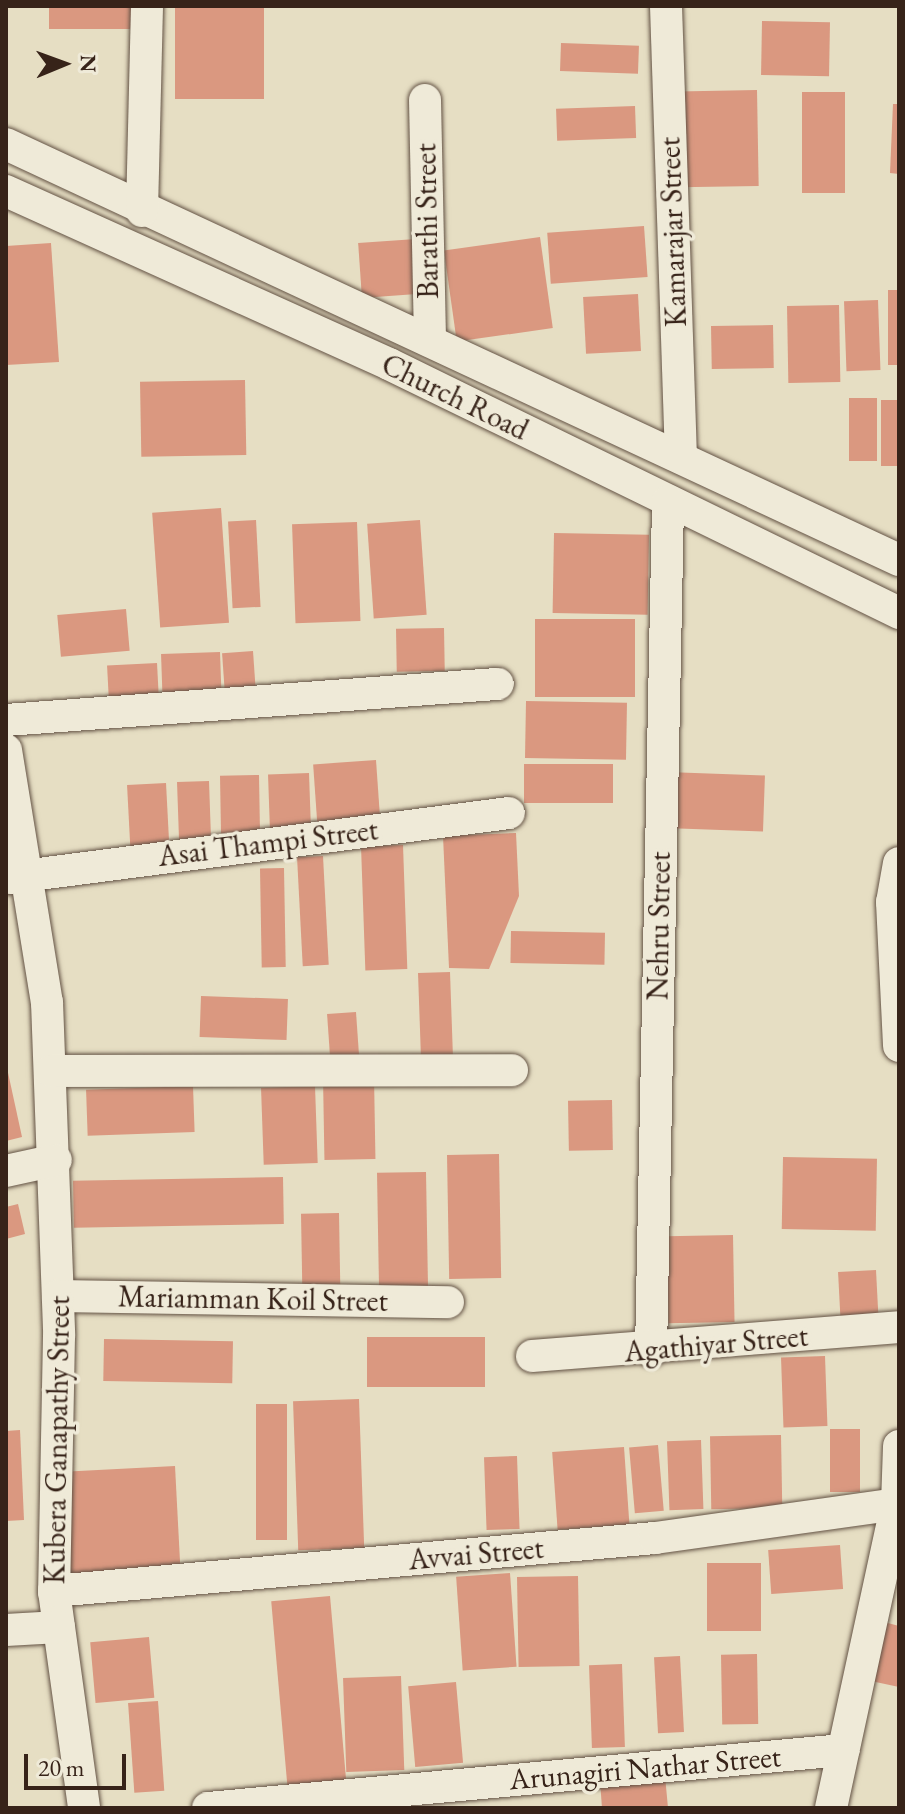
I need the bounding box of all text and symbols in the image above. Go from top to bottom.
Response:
north arrow [24,24,104,104]
text: N [74,54,103,73]
street label: Kamarajar Street [652,136,694,328]
street label: Barathi Street [408,143,446,299]
street label: Church Road [376,346,534,448]
street label: Asai Thampi Street [156,812,380,874]
street label: Nehru Street [640,851,678,1001]
street label: Mariamman Koil Street [118,1279,388,1319]
street label: Kubera Ganapathy Street [36,1295,78,1585]
street label: Agathiyar Street [622,1318,810,1370]
street label: Avvai Street [407,1530,545,1578]
scale bar [28,1738,130,1788]
street label: Arunagiri Nathar Street [508,1738,782,1798]
text: 20 m [38,1752,85,1783]

